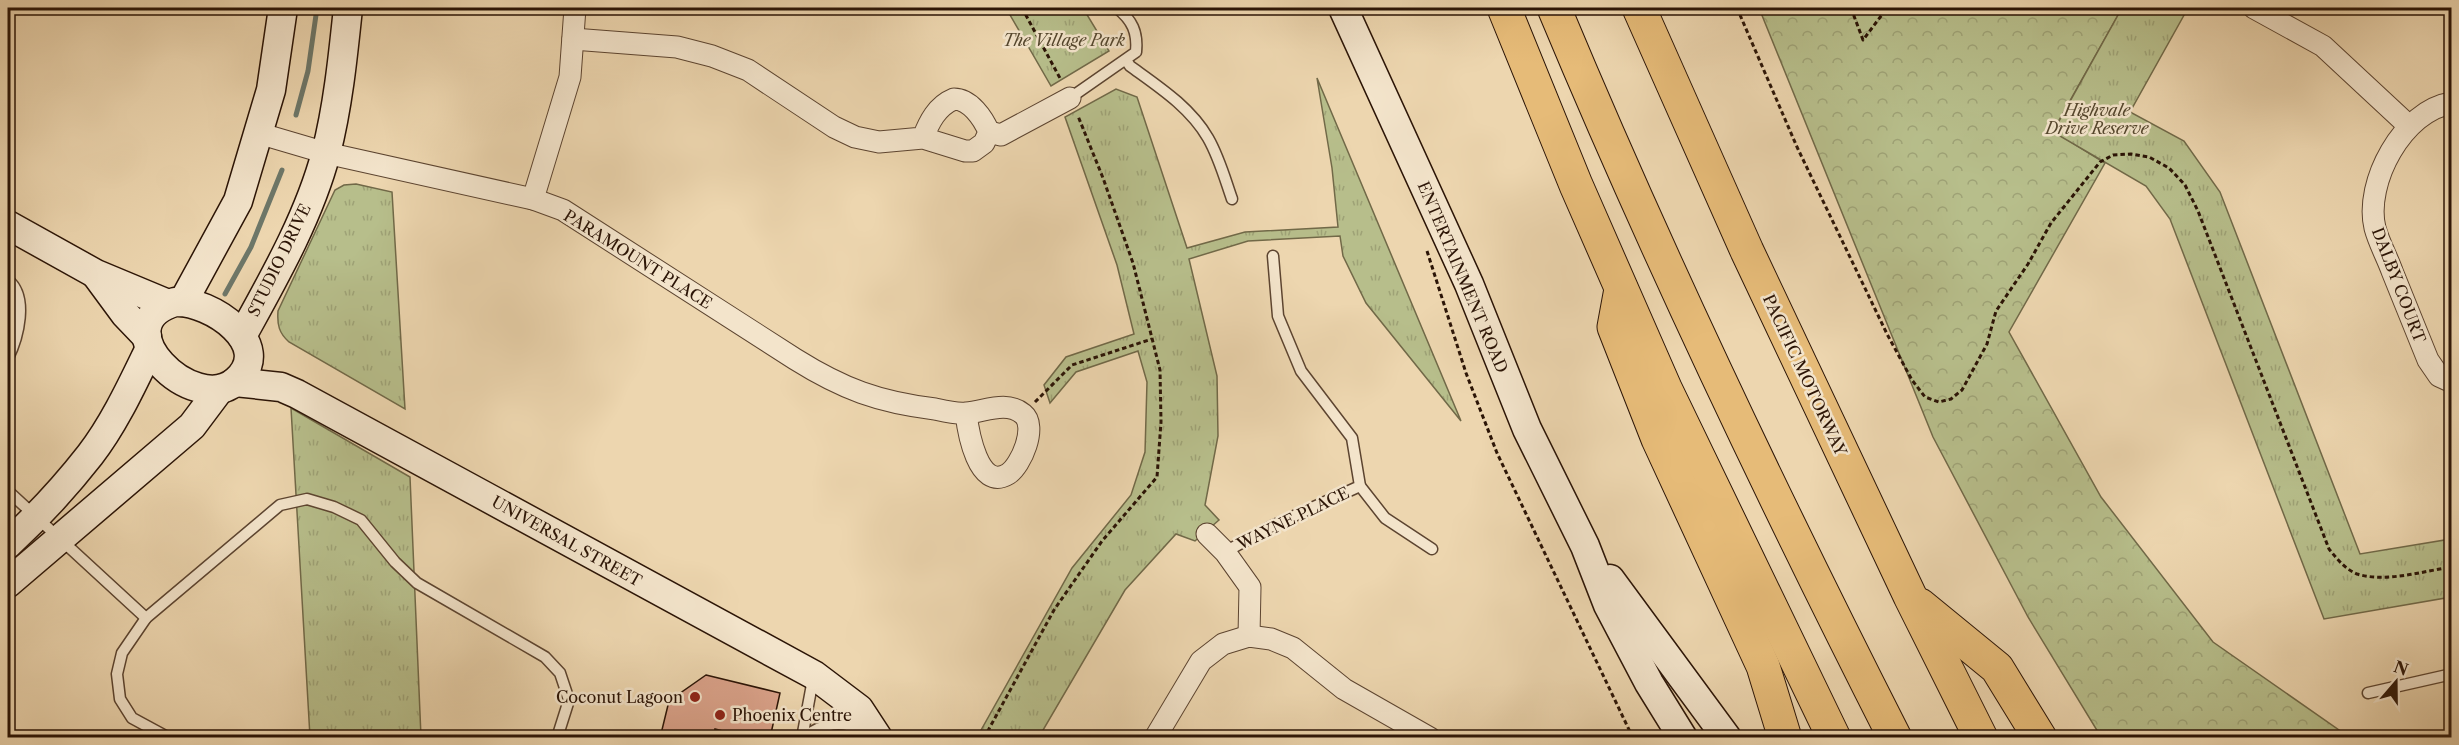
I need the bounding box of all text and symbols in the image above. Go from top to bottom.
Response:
park label: The Village Park [1003,30,1126,50]
park label: Highvale Drive Reserve [2043,100,2150,138]
street label: ENTERTAINMENT ROAD [1414,178,1512,376]
street label: STUDIO DRIVE [243,200,315,320]
street label: PARAMOUNT PLACE [560,205,716,313]
street label: DALBY COURT [2368,225,2430,345]
street label: PACIFIC MOTORWAY [1759,291,1852,460]
street label: WAYNE PLACE [1233,482,1352,554]
street label: UNIVERSAL STREET [488,491,646,591]
north arrow [2366,652,2426,712]
text: N [2391,656,2411,680]
place label: Coconut Lagoon [556,687,683,707]
marker: Coconut Lagoon [688,690,702,704]
place label: Phoenix Centre [732,705,852,725]
marker: Phoenix Centre [713,708,727,722]

